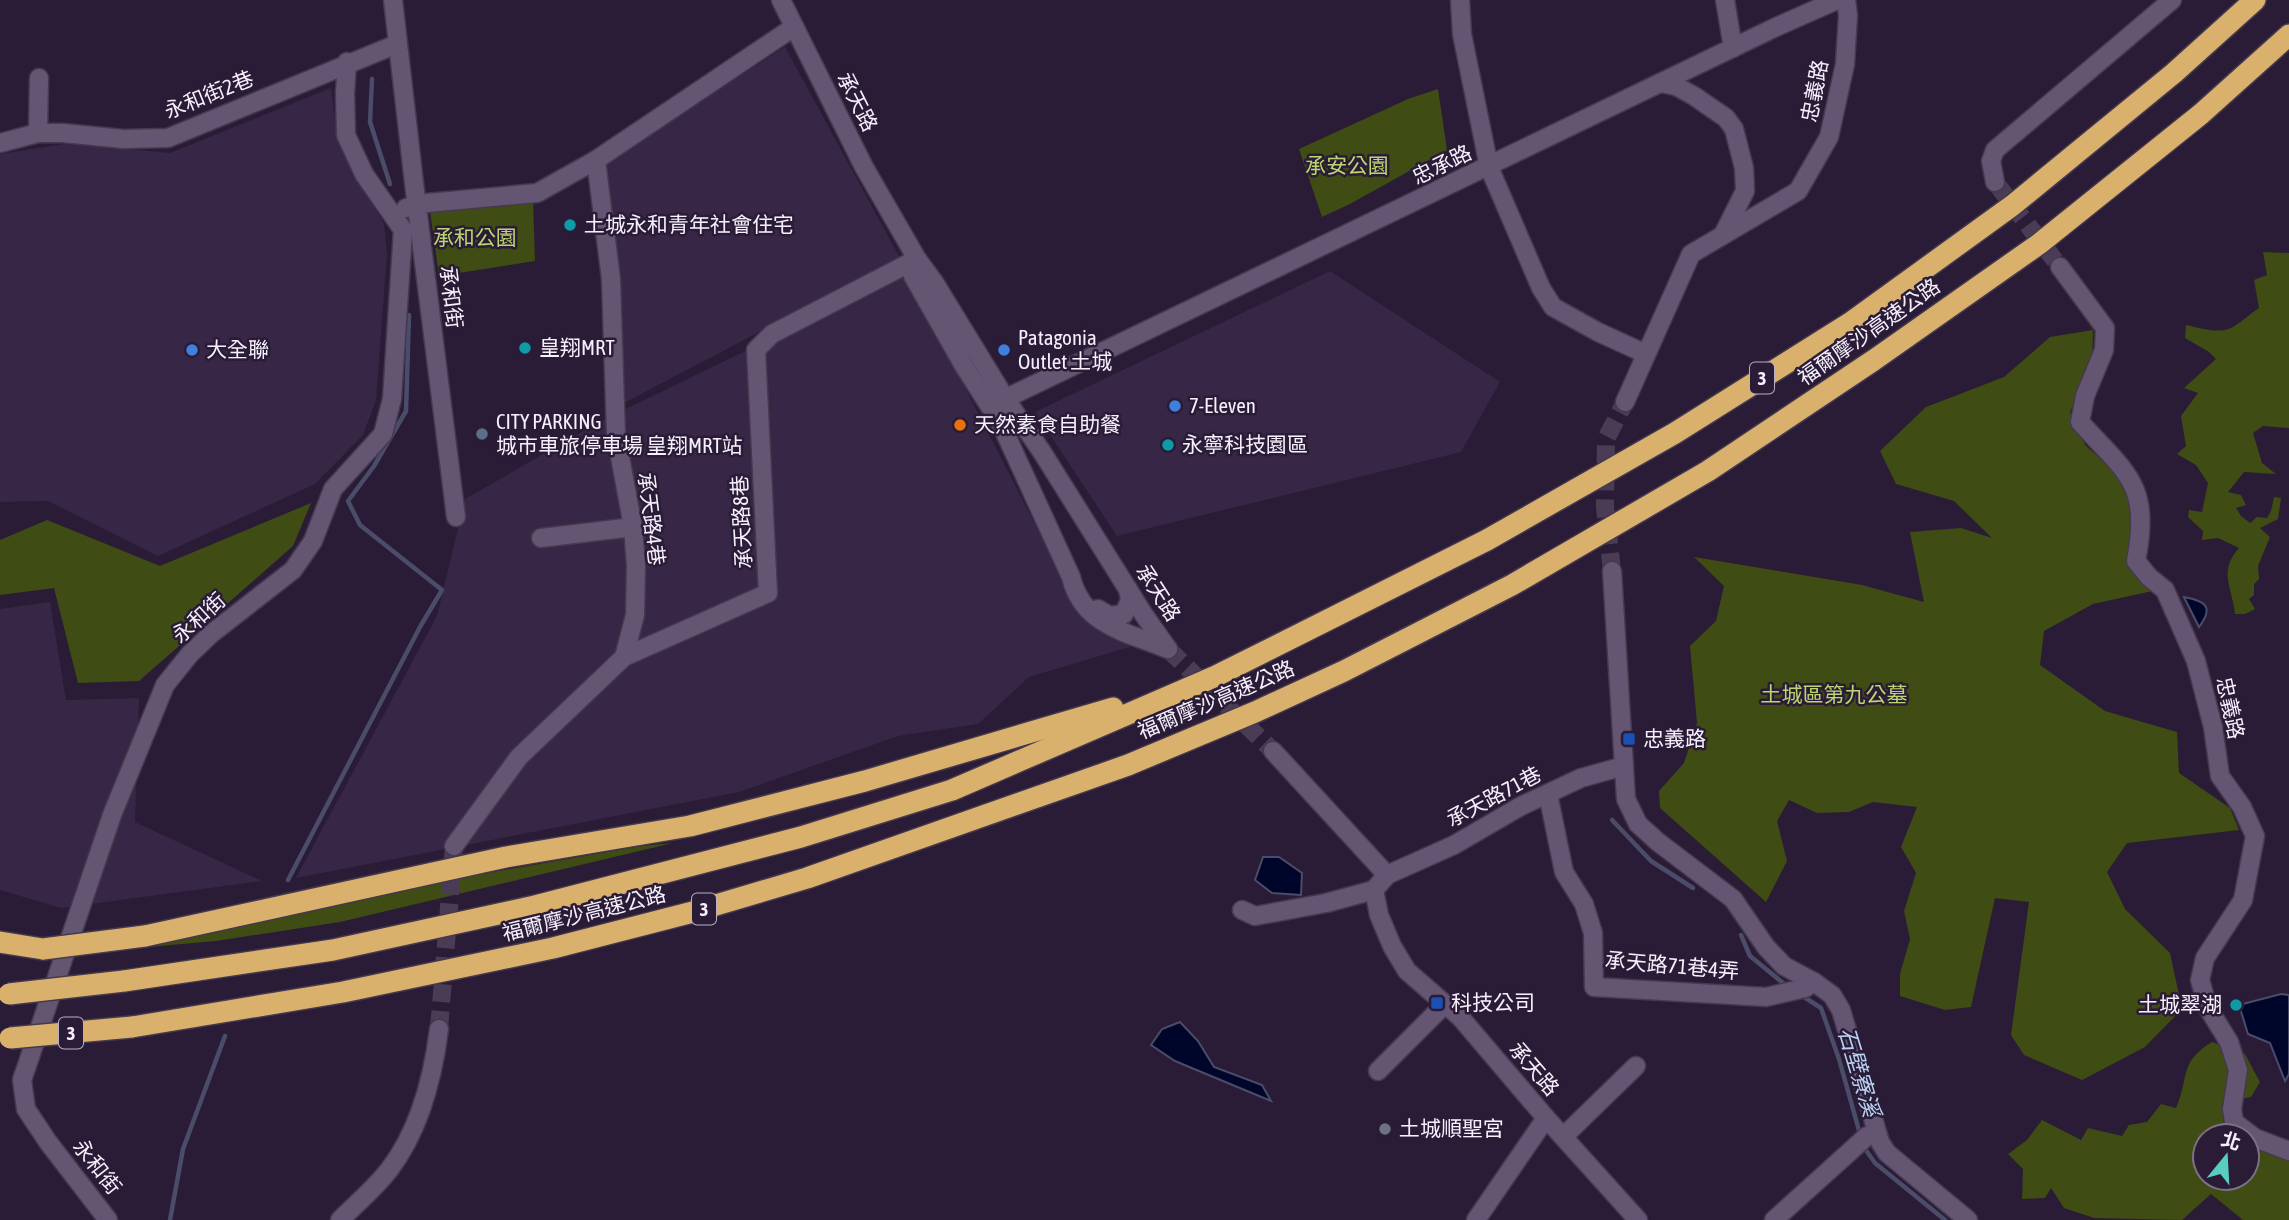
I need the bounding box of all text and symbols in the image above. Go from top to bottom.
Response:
street label: 忠義路 [1796,58,1832,124]
street label: 永和街2巷 [161,65,257,123]
street label: 承天路 [833,68,883,135]
street label: 忠承路 [1408,140,1475,189]
park label: 承安公園 [1305,153,1389,177]
place label: 土城永和青年社會住宅 [584,212,794,236]
marker: 土城永和青年社會住宅 [562,217,578,233]
park label: 承和公園 [433,225,517,249]
street label: 承和街 [436,264,468,330]
street label: 福爾摩沙高速公路 [1793,273,1944,389]
place label: Patagonia Outlet 土城 [1018,325,1112,373]
place label: 皇翔MRT [539,335,615,359]
place label: 大全聯 [206,337,269,361]
marker: 皇翔MRT [517,340,533,356]
marker: 大全聯 [184,342,200,358]
marker: Patagonia Outlet 土城 [996,342,1012,358]
road number: 3 [1750,362,1774,394]
place label: 7-Eleven [1189,393,1256,417]
marker: 7-Eleven [1167,398,1183,414]
place label: CITY PARKING 城市車旅停車場 皇翔MRT站 [496,409,743,457]
place label: 天然素食自助餐 [974,412,1121,436]
marker: 天然素食自助餐 [952,417,968,433]
marker: CITY PARKING 城市車旅停車場 皇翔MRT站 [474,426,490,442]
place label: 永寧科技園區 [1182,432,1308,456]
marker: 永寧科技園區 [1160,437,1176,453]
street label: 承天路4巷 [634,471,670,567]
street label: 承天路8巷 [727,475,755,570]
street label: 承天路 [1132,560,1186,625]
street label: 永和街 [167,587,230,647]
street label: 福爾摩沙高速公路 [1134,655,1298,743]
street label: 忠義路 [2213,674,2249,741]
park label: 土城區第九公墓 [1761,682,1908,706]
place label: 忠義路 [1643,726,1706,750]
marker: 忠義路 [1621,731,1637,747]
street label: 承天路71巷 [1442,761,1545,831]
street label: 福爾摩沙高速公路 [499,881,668,945]
road number: 3 [692,894,716,925]
street label: 承天路71巷4弄 [1604,947,1740,983]
place label: 科技公司 [1451,990,1535,1014]
place label: 土城翠湖 [2138,992,2222,1016]
marker: 科技公司 [1429,995,1445,1011]
marker: 土城翠湖 [2228,997,2244,1013]
road number: 3 [59,1018,83,1049]
water label: 石壁寮溪 [1833,1024,1886,1123]
street label: 承天路 [1505,1037,1564,1100]
place label: 土城順聖宮 [1399,1116,1504,1140]
marker: 土城順聖宮 [1377,1121,1393,1137]
north arrow [2191,1122,2261,1192]
text: 北 [2219,1127,2244,1154]
street label: 永和街 [69,1134,127,1199]

